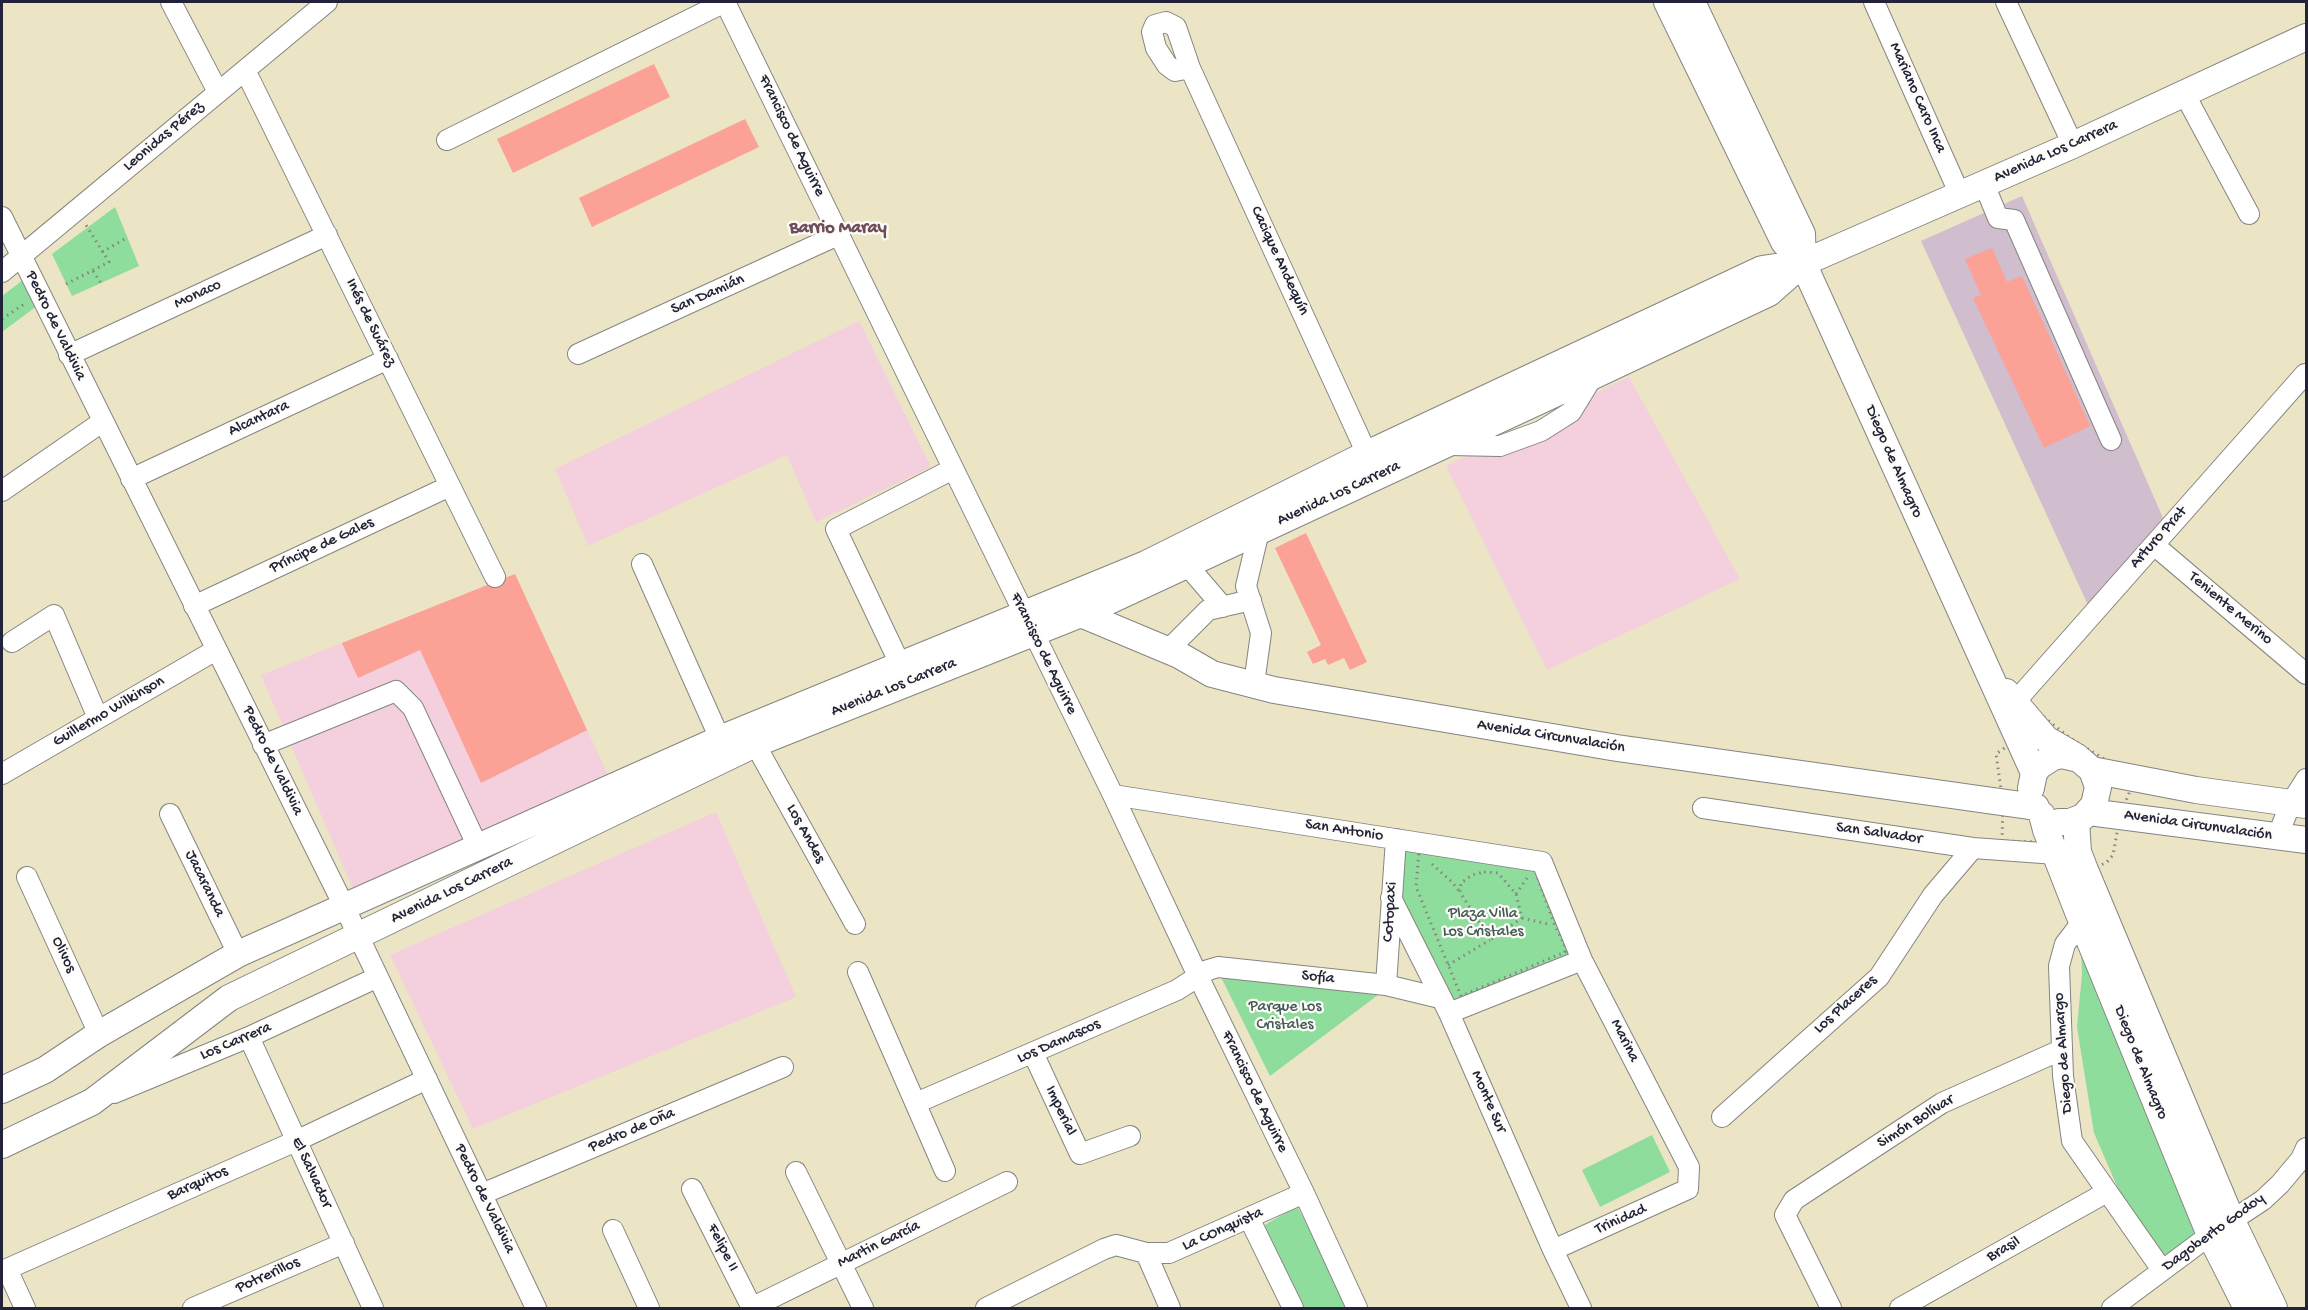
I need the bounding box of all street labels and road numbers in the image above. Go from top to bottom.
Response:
street label: Mariano Caro Inca [1884,40,1950,156]
street label: Francisco de Aguirre [753,72,829,200]
street label: Leonidas Pérez [120,98,208,176]
street label: Avenida Los Carrera [1991,116,2121,188]
street label: Cacique Andequín [1245,203,1313,319]
street label: Pedro de Valdivia [20,268,90,384]
street label: San Damián [668,270,748,320]
street label: Monaco [171,276,225,314]
street label: Inés de Suárez [340,276,400,370]
street label: Alcantara [226,397,292,441]
street label: Diego de Almagro [1860,403,1926,521]
street label: Avenida Los Carrera [1274,457,1404,531]
street label: Arturo Prat [2126,503,2192,573]
street label: Príncipe de Gales [267,514,377,578]
street label: Teniente Merino [2184,568,2276,650]
street label: Francisco de Aguirre [1005,590,1081,718]
street label: Avenida Los Carrera [829,654,959,722]
street label: Guillermo Wilkinson [50,672,168,752]
street label: Pedro de Valdivia [237,703,307,819]
street label: Avenida Circunvalación [1476,716,1626,758]
street label: Los Andes [781,801,829,867]
street label: Avenida Circunvalación [2123,806,2273,846]
street label: San Antonio [1304,815,1384,847]
street label: San Salvador [1835,818,1923,850]
street label: Jacaranda [180,847,228,921]
street label: Avenida Los Carrera [388,853,516,929]
street label: Cotopaxi [1379,881,1403,943]
street label: Olivos [46,934,80,976]
street label: Sofía [1301,967,1335,989]
street label: Los Placeres [1810,972,1882,1038]
street label: Diego de Almargo [2050,992,2078,1114]
street label: Diego de Almagro [2108,1003,2172,1123]
street label: Los Damascos [1014,1015,1104,1069]
street label: Marina [1605,1016,1643,1066]
street label: Los Carrera [197,1018,275,1066]
street label: Francisco de Aguirre [1216,1028,1292,1156]
street label: Monte Sur [1466,1068,1510,1136]
street label: Imperial [1040,1083,1080,1139]
street label: Simón Bolívar [1874,1091,1958,1153]
street label: Pedro de Oña [586,1104,678,1158]
street label: El Salvador [286,1134,336,1212]
street label: Pedro de Valdivia [449,1141,519,1257]
street label: Barquitos [165,1162,231,1206]
street label: Dagoberto Godoy [2159,1189,2269,1277]
street label: Trinidad [1592,1200,1650,1240]
street label: La COnquista [1180,1204,1266,1256]
street label: Martin García [835,1217,923,1273]
street label: Felipe II [702,1221,742,1275]
street label: Brasil [1984,1233,2024,1267]
street label: Potrerillos [233,1253,303,1299]

